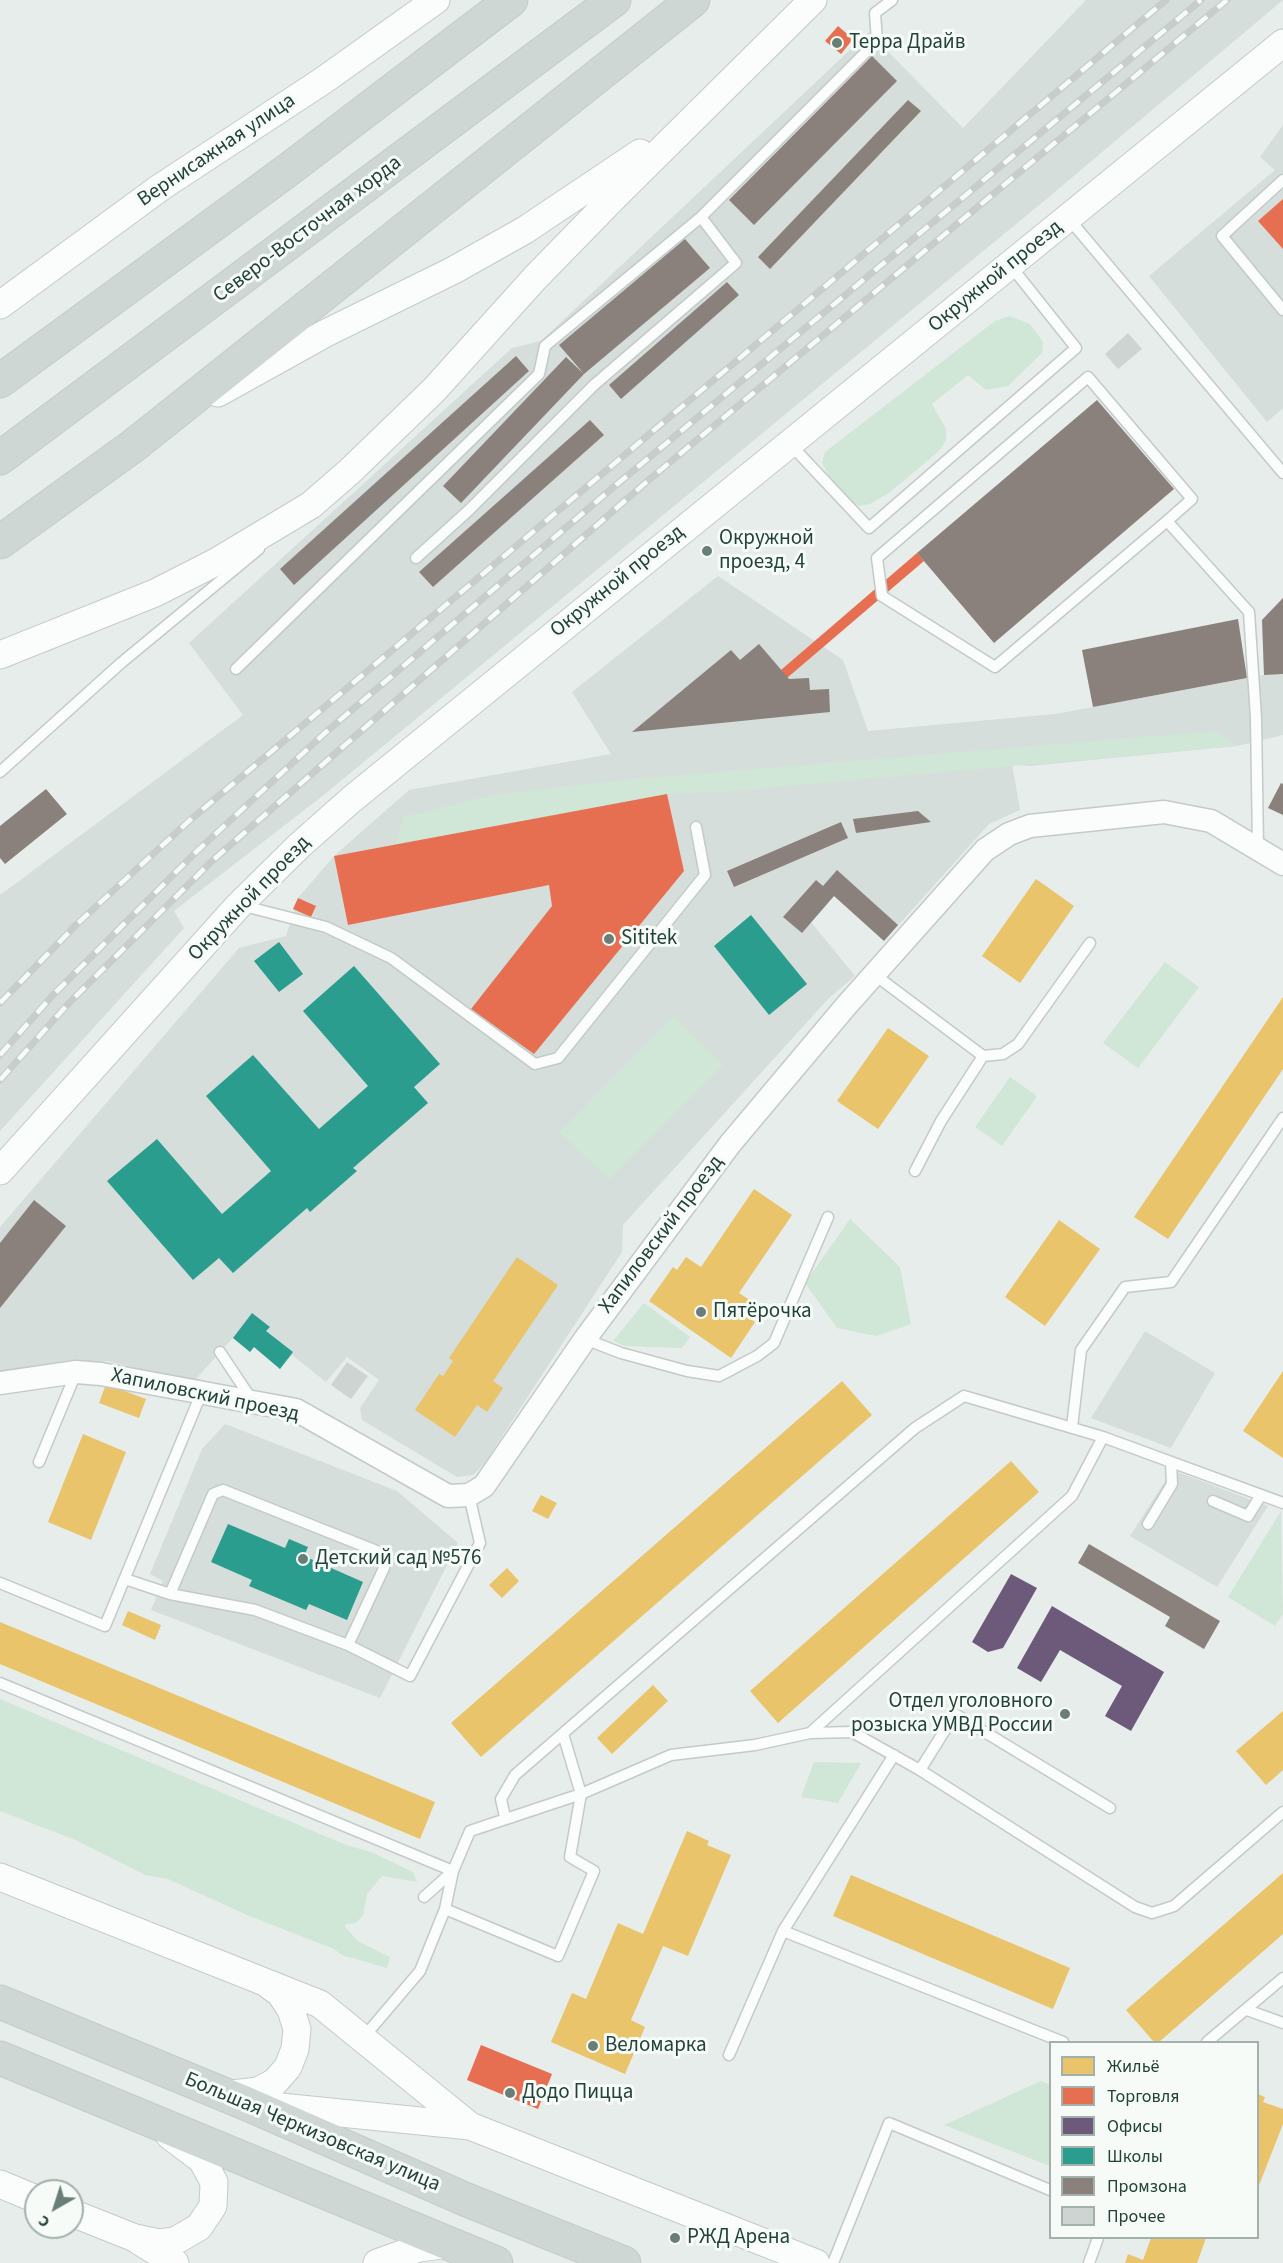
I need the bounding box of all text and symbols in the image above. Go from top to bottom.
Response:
place label: Терра Драйв [849,30,965,56]
marker: Терра Драйв [830,36,844,50]
street label: Вернисажная улица [133,89,301,213]
street label: Северо-Восточная хорда [209,151,407,309]
street label: Окружной проезд [924,215,1068,339]
street label: Окружной проезд [546,520,690,644]
place label: Окружной проезд, 4 [719,526,814,576]
marker: Окружной проезд, 4 [700,544,714,558]
street label: Окружной проезд [184,831,316,967]
place label: Sititek [621,926,677,952]
marker: Sititek [602,932,616,946]
street label: Хапиловский проезд [594,1151,730,1319]
place label: Пятёрочка [713,1299,812,1325]
marker: Пятёрочка [694,1305,708,1319]
street label: Хапиловский проезд [109,1364,301,1428]
place label: Детский сад №576 [315,1546,481,1572]
marker: Детский сад №576 [296,1552,310,1566]
place label: Отдел уголовного розыска УМВД России [851,1689,1053,1739]
marker: Отдел уголовного розыска УМВД России [1058,1707,1072,1721]
place label: Веломарка [605,2033,707,2059]
marker: Веломарка [586,2039,600,2053]
legend [1049,2041,1259,2239]
text: Жильё [1107,2054,1159,2079]
street label: Большая Черкизовская улица [180,2068,444,2198]
place label: Додо Пицца [522,2080,633,2106]
text: Торговля [1107,2084,1180,2109]
marker: Додо Пицца [503,2086,517,2100]
text: Офисы [1107,2114,1163,2139]
text: Школы [1107,2144,1163,2169]
text: Промзона [1107,2174,1187,2199]
north arrow [24,2179,84,2239]
text: Прочее [1107,2204,1165,2229]
text: С [33,2210,54,2233]
place label: РЖД Арена [687,2225,790,2251]
marker: РЖД Арена [668,2231,682,2245]

